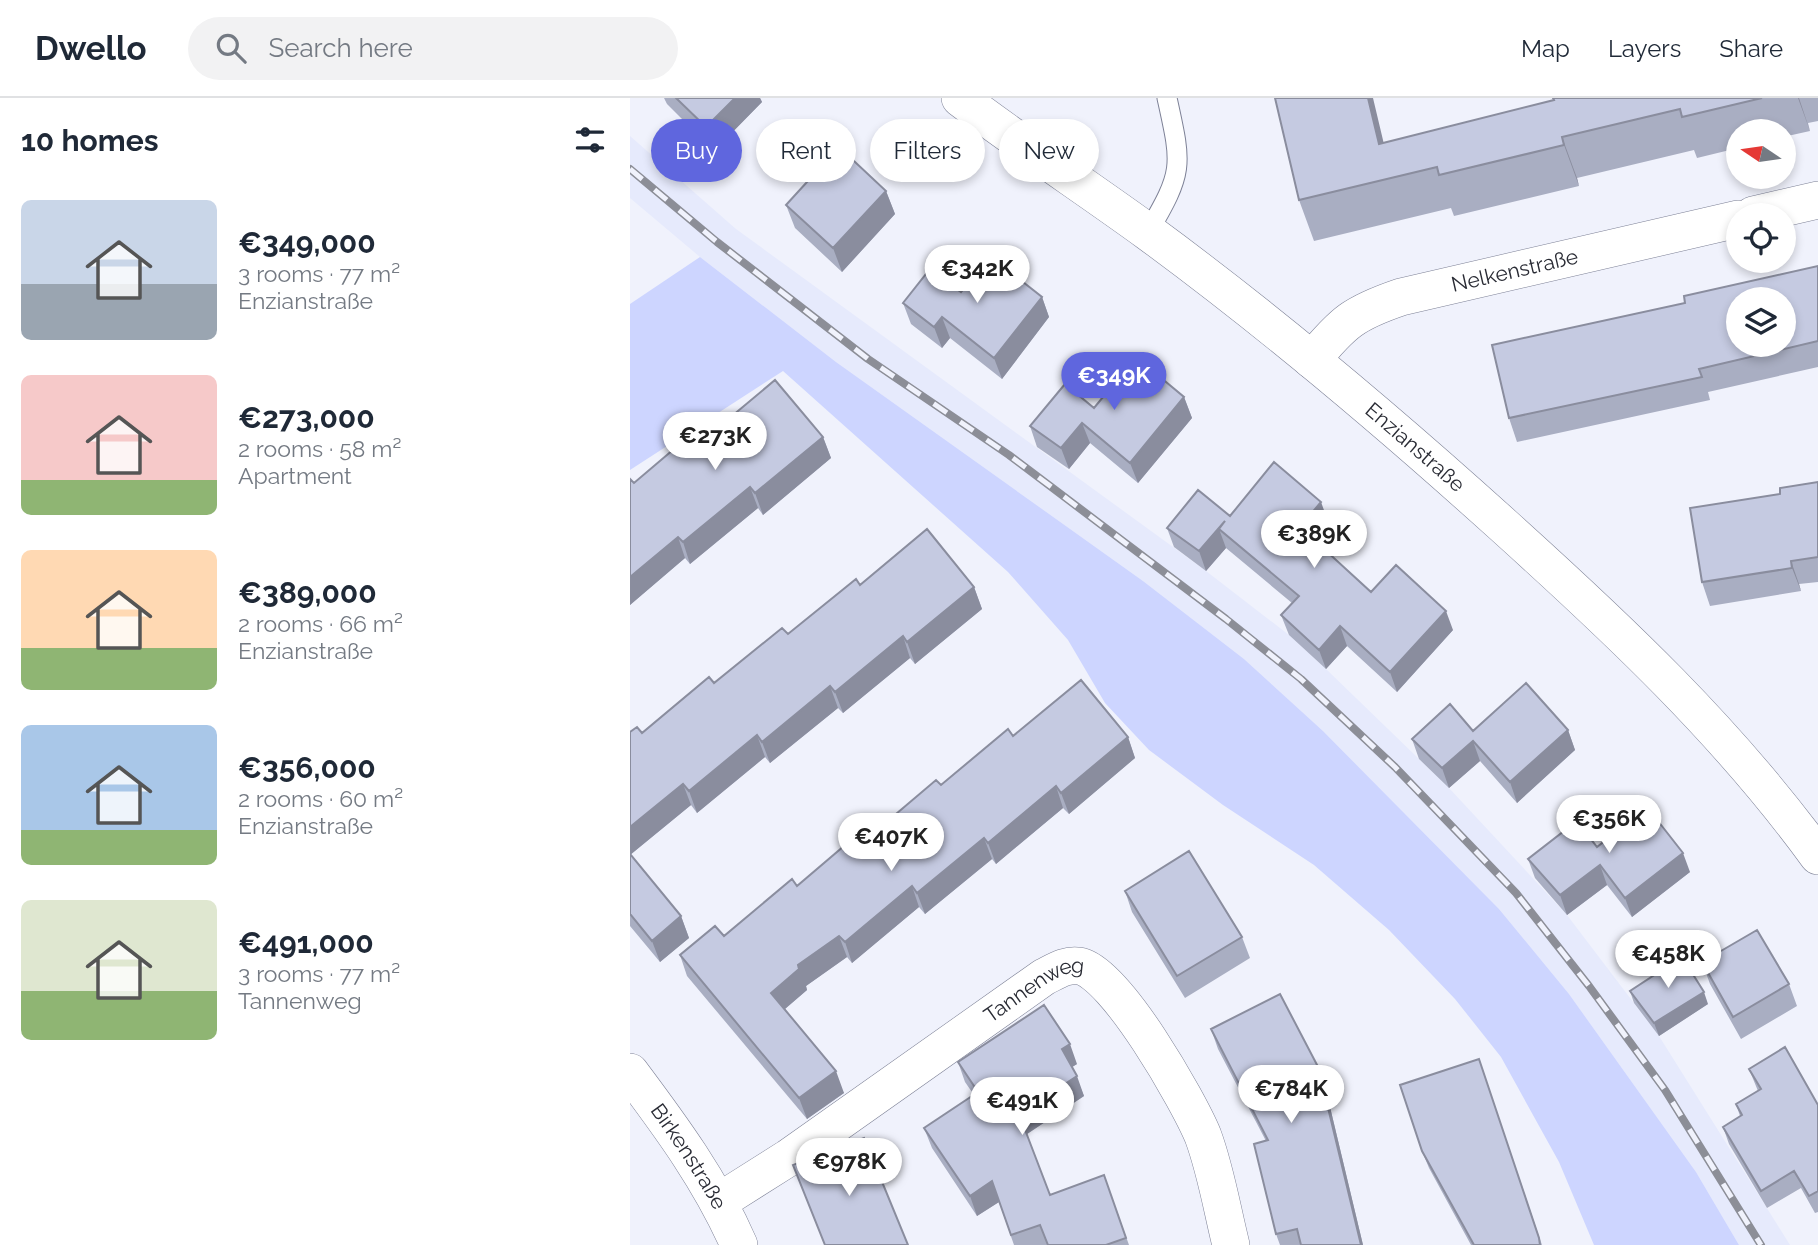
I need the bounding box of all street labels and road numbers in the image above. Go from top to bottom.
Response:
street label: Nelkenstraße [1449,243,1580,297]
street label: Enzianstraße [1361,397,1470,497]
street label: Tannenweg [979,952,1085,1027]
street label: Birkenstraße [646,1099,732,1213]

